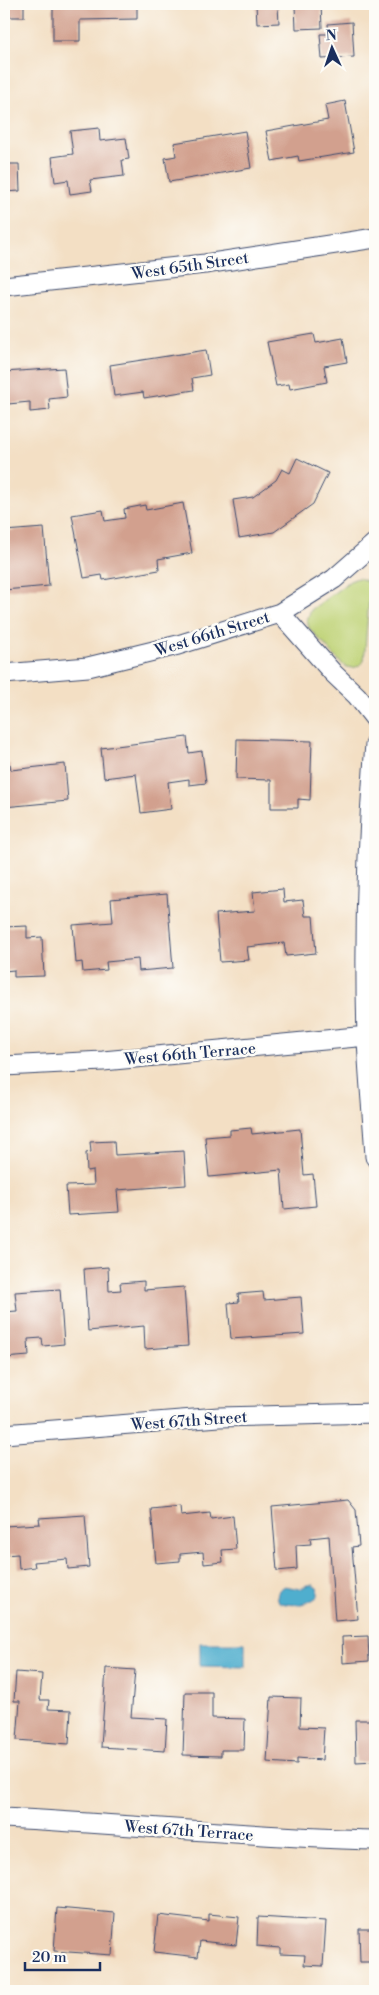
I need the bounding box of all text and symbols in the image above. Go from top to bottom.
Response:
north arrow [306,22,356,72]
text: N [325,27,337,45]
street label: West 65th Street [129,248,250,284]
street label: West 66th Street [151,607,273,661]
street label: West 66th Terrace [122,1038,257,1070]
street label: West 67th Street [129,1407,248,1435]
street label: West 67th Terrace [123,1816,254,1845]
scale bar [25,1940,100,1972]
text: 20 m [32,1948,67,1967]

